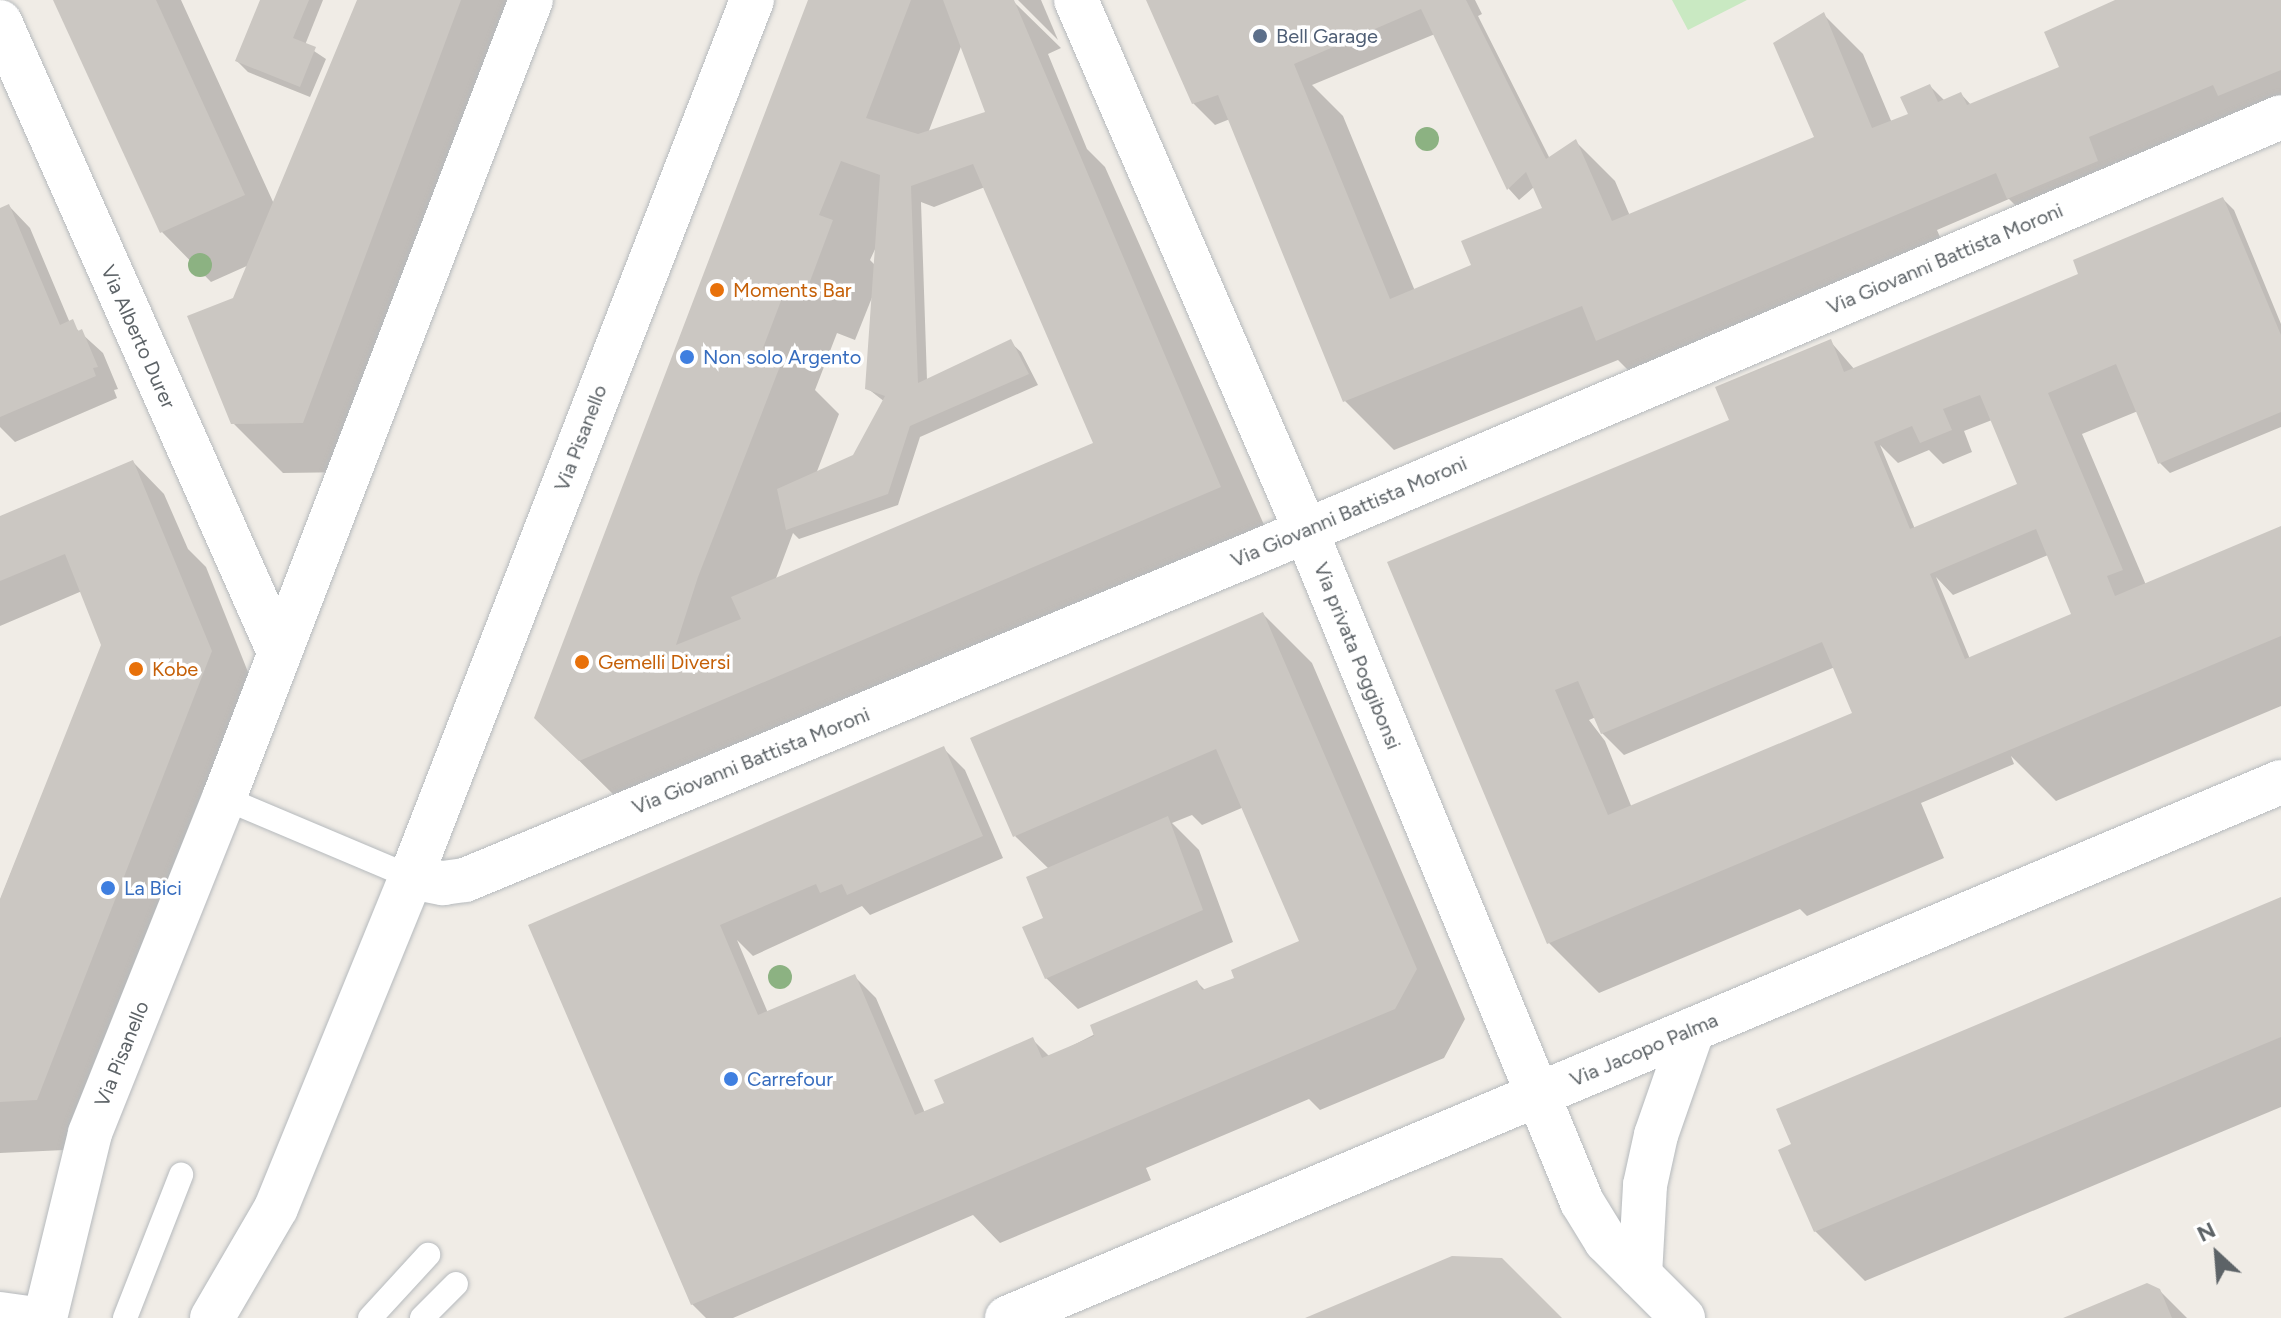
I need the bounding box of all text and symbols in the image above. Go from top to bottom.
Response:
place label: Bell Garage [1276,24,1378,48]
marker: Bell Garage [1251,27,1269,45]
street label: Via Giovanni Battista Moroni [1823,198,2067,320]
street label: Via Alberto Durer [96,262,180,412]
place label: Moments Bar [733,278,852,302]
marker: Moments Bar [708,281,726,299]
place label: Non solo Argento [703,345,861,369]
marker: Non solo Argento [678,348,696,366]
street label: Via Pisanello [550,381,612,495]
street label: Via Giovanni Battista Moroni [1227,451,1471,573]
street label: Via privata Poggibonsi [1309,559,1405,753]
place label: Gemelli Diversi [598,650,731,674]
marker: Gemelli Diversi [573,653,591,671]
place label: Kobe [152,657,198,681]
marker: Kobe [127,660,145,678]
street label: Via Giovanni Battista Moroni [629,702,873,820]
place label: La Bici [124,876,182,900]
marker: La Bici [99,879,117,897]
street label: Via Pisanello [90,998,154,1110]
street label: Via Jacopo Palma [1567,1008,1721,1092]
place label: Carrefour [747,1067,833,1091]
marker: Carrefour [722,1070,740,1088]
north arrow [2177,1214,2257,1294]
text: N [2193,1216,2220,1248]

